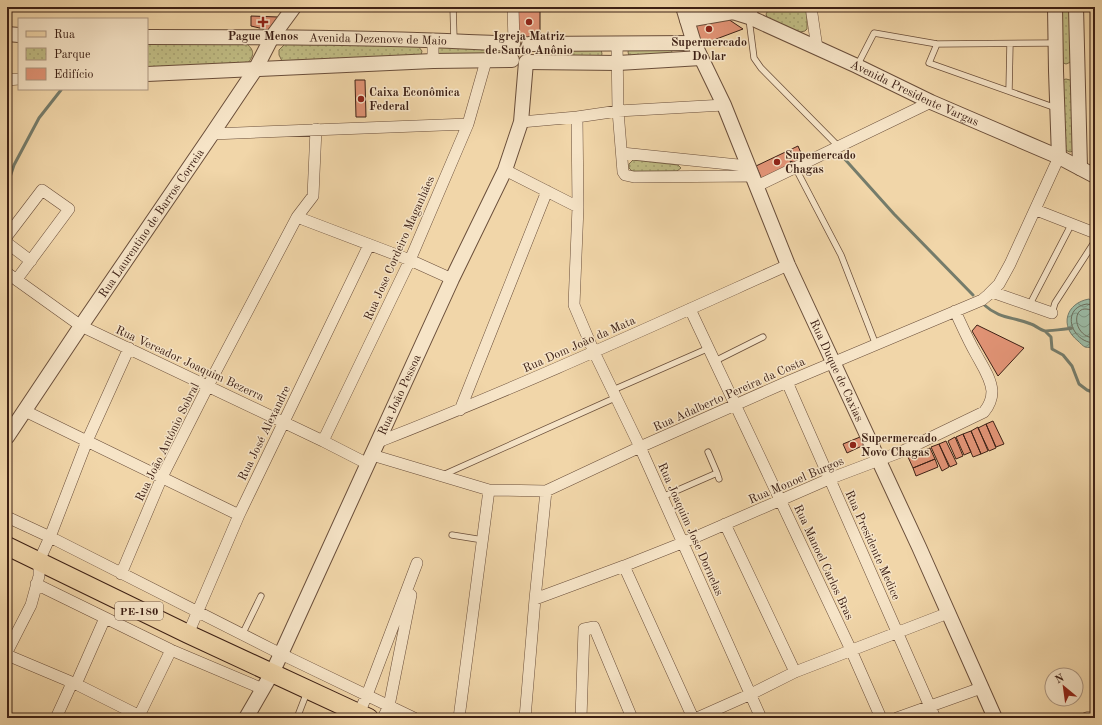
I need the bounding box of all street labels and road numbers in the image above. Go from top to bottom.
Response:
street label: Avenida Dezenove de Maio [309,33,447,48]
street label: Avenida Presidente Vargas [848,59,980,129]
street label: Rua Laurentino de Barros Correia [97,147,207,300]
street label: Rua Jose Cordeiro Maganhães [362,174,437,323]
street label: Rua Dom João da Mata [521,315,638,375]
street label: Rua Duque de Caxias [807,318,865,424]
street label: Rua Vereador Joaquim Bezerra [114,324,266,404]
street label: Rua João Pessoa [377,353,424,437]
street label: Rua Adalberto Pereira da Costa [652,356,807,434]
street label: Rua João Antônio Sobral [134,381,202,504]
street label: Rua José Alexandre [237,384,293,483]
street label: Rua Monoel Burgos [747,455,846,506]
street label: Rua Joaquim Jose Dornelas [655,461,725,598]
street label: Rua Presidente Medice [843,489,902,602]
street label: Rua Manoel Carlos Bras [791,503,855,622]
road number: PE-180 [115,602,163,620]

